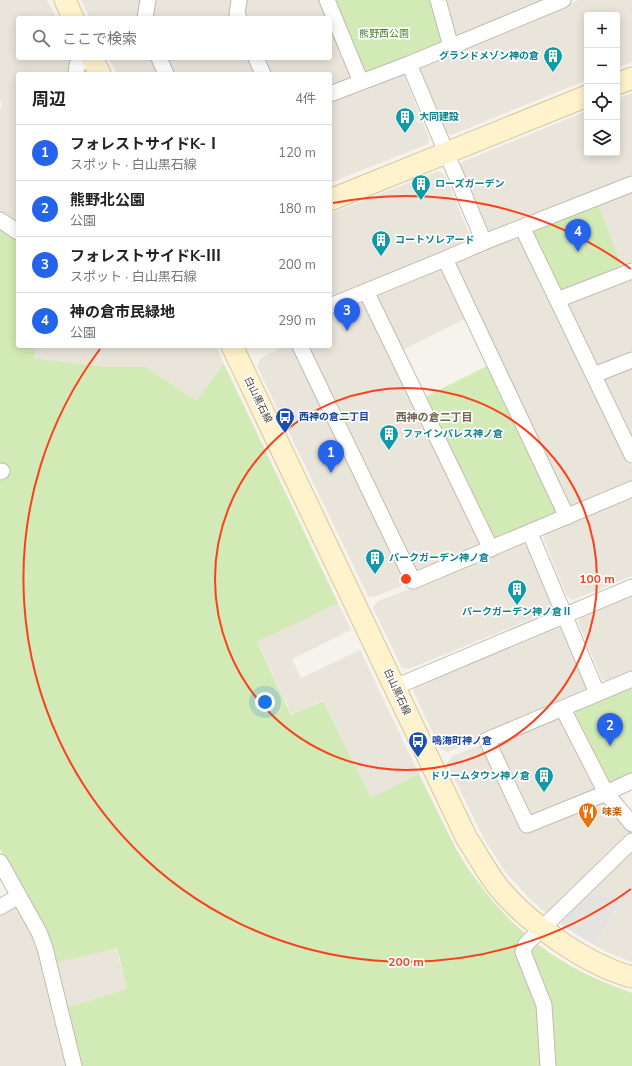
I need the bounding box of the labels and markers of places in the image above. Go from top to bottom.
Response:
building icon: グランドメゾン神の倉 [542,45,564,73]
place label: グランドメゾン神の倉 [439,49,539,63]
building icon: 大同建設 [394,106,416,134]
place label: 大同建設 [419,110,459,124]
building icon: ローズガーデン [410,173,432,201]
place label: ローズガーデン [435,177,505,191]
pin: 4 [565,219,591,252]
building icon: コートソレアード [370,229,392,257]
place label: コートソレアード [395,233,474,247]
pin: 3 [334,298,360,331]
bus stop icon: 西神の倉二丁目 [274,406,296,434]
place label: 西神の倉二丁目 [299,410,369,424]
building icon: ファインパレス神ノ倉 [378,423,400,451]
place label: ファインパレス神ノ倉 [403,427,503,441]
pin: 1 [318,440,344,473]
building icon: パークガーデン神ノ倉 [364,547,386,575]
place label: パークガーデン神ノ倉 [389,551,489,565]
centre of rings [399,572,413,586]
building icon: パークガーデン神ノ倉Ⅱ [506,578,528,606]
place label: パークガーデン神ノ倉Ⅱ [462,605,572,619]
pin: 2 [597,713,623,746]
bus stop icon: 鳴海町神ノ倉 [407,730,429,758]
place label: 鳴海町神ノ倉 [432,734,492,748]
building icon: ドリームタウン神ノ倉 [533,765,555,793]
place label: ドリームタウン神ノ倉 [430,769,530,783]
restaurant icon: 味楽 [577,801,599,829]
place label: 味楽 [602,805,622,819]

